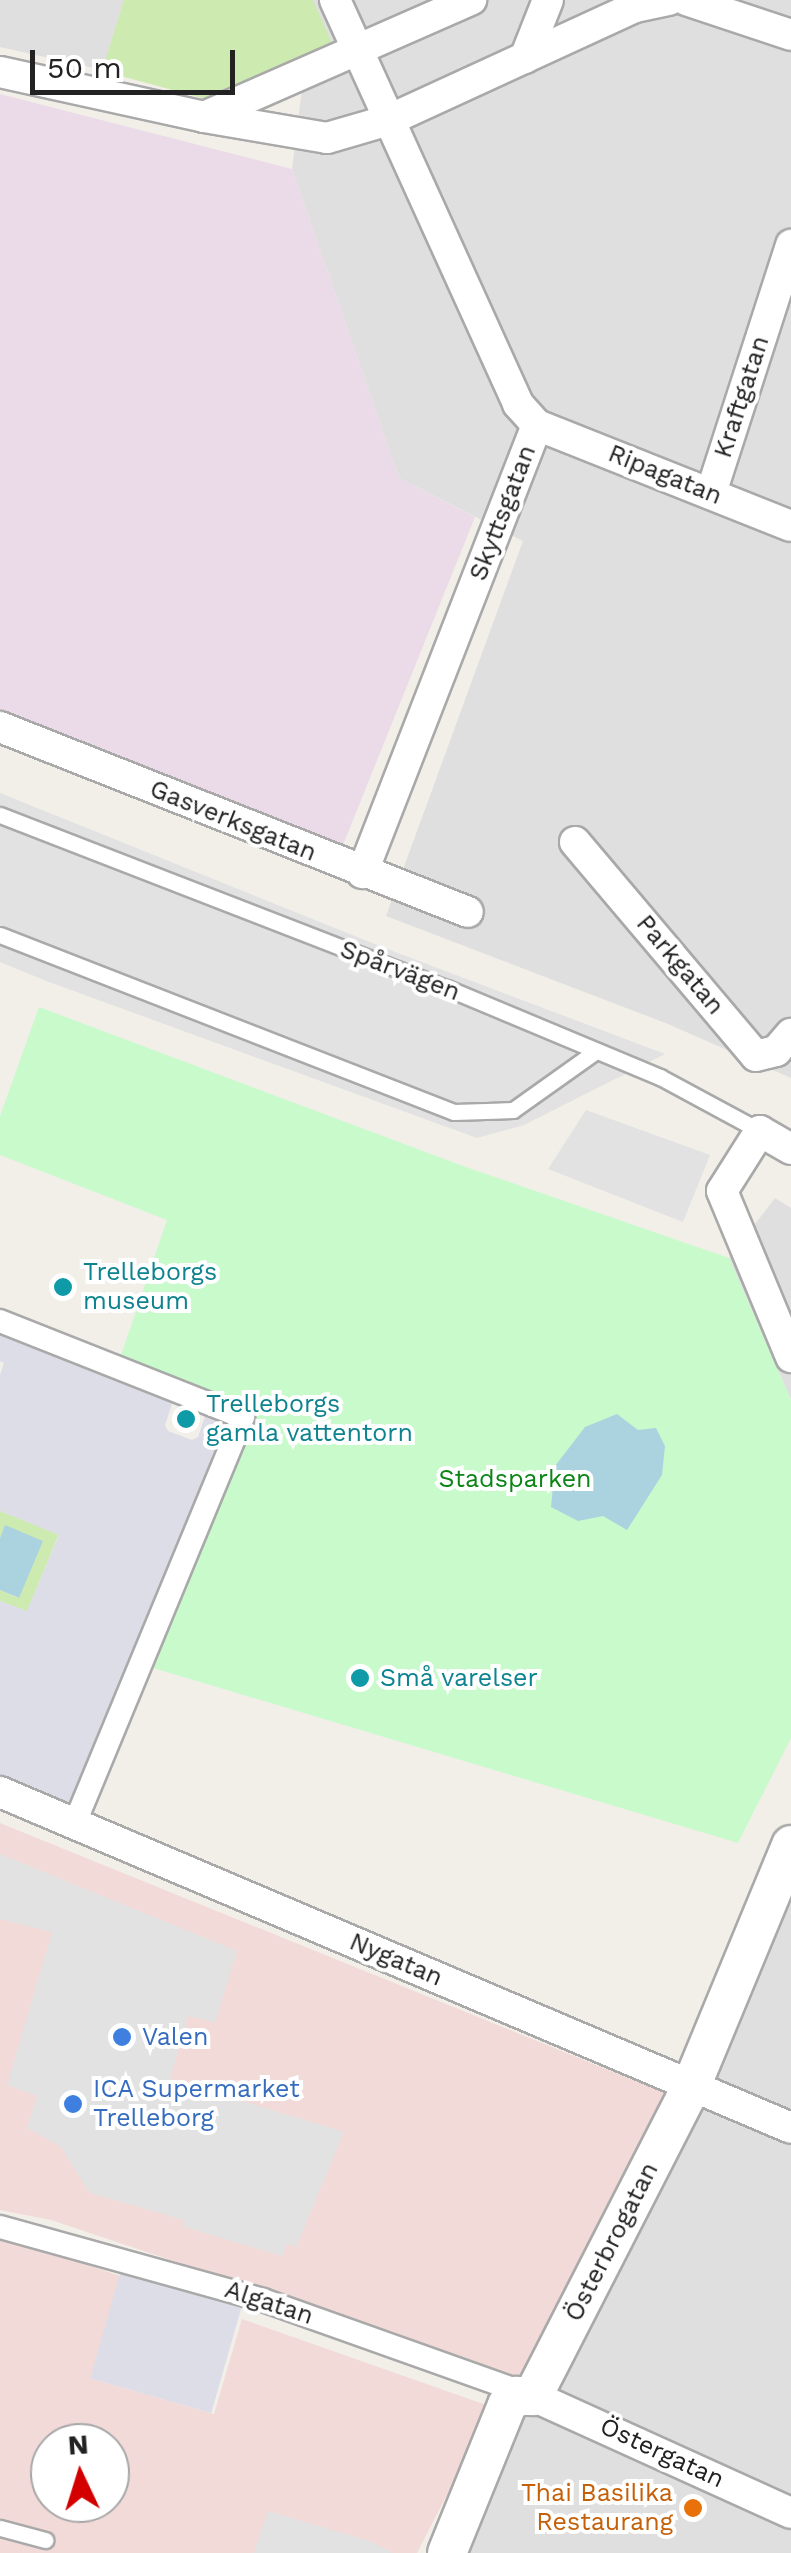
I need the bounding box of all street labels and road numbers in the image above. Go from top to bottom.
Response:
street label: Kraftgatan [708,332,776,462]
street label: Ripagatan [604,439,726,511]
street label: Skyttsgatan [463,441,543,585]
street label: Gasverksgatan [145,774,321,868]
street label: Parkgatan [630,909,730,1021]
street label: Spårvägen [336,934,464,1008]
street label: Nygatan [345,1927,447,1993]
street label: Österbrogatan [559,2157,665,2327]
street label: Algatan [221,2275,317,2331]
street label: Östergatan [595,2411,729,2495]

